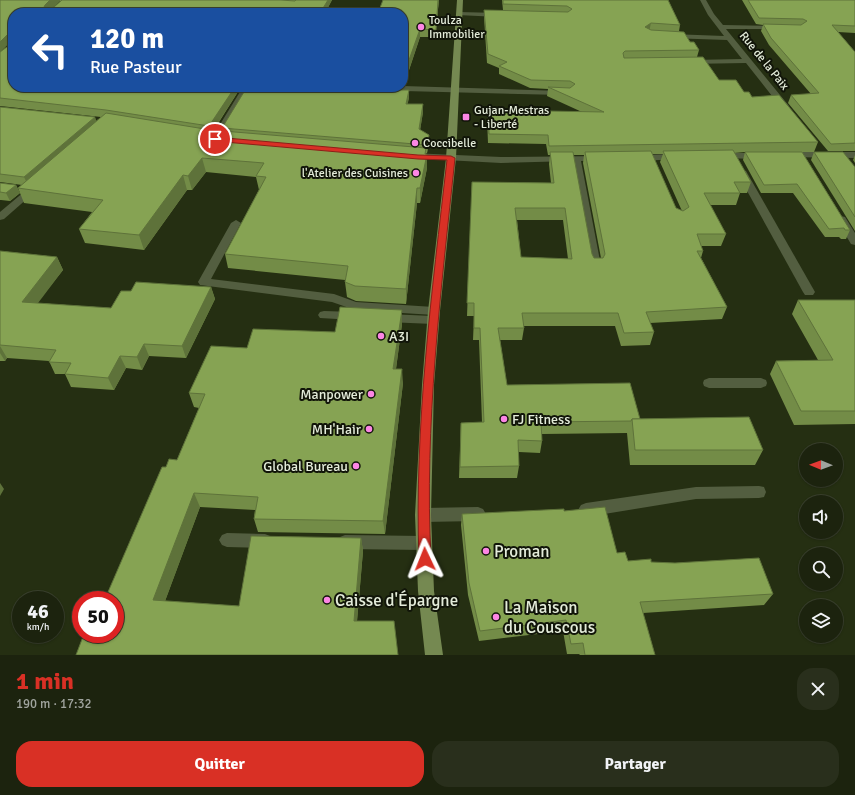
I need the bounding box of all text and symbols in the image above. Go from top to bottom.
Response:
place label: Toulza Immobilier [429,13,485,42]
text: 120 m [90,22,164,56]
marker: Toulza Immobilier [416,22,426,32]
icon: left [24,24,76,76]
street label: Rue de la Paix [736,29,792,94]
text: Rue Pasteur [90,56,182,78]
place label: Gujan-Mestras - Liberté [474,103,549,132]
marker: Gujan-Mestras - Liberté [461,112,471,122]
pin [198,122,232,156]
icon: arrive [204,128,226,150]
place label: Coccibelle [423,136,476,151]
marker: Coccibelle [410,138,420,148]
place label: l'Atelier des Cuisines [302,166,408,181]
marker: l'Atelier des Cuisines [411,168,421,178]
place label: A3I [389,328,409,345]
marker: A3I [376,331,386,341]
place label: Manpower [300,386,364,403]
marker: Manpower [366,389,376,399]
place label: FJ Fitness [512,411,570,428]
marker: FJ Fitness [499,414,509,424]
place label: MH'Hair [312,421,362,438]
marker: MH'Hair [364,424,374,434]
north arrow [799,443,843,487]
map controls [799,443,843,643]
place label: Global Bureau [263,458,348,475]
marker: Global Bureau [351,461,361,471]
button: sound [799,495,843,539]
position arrow [404,538,446,580]
place label: Proman [494,541,550,562]
marker: Proman [481,546,491,556]
button: search [799,547,843,591]
place label: Caisse d'Épargne [335,590,458,611]
speed limit sign: 50 [72,591,124,643]
marker: Caisse d'Épargne [322,595,332,605]
place label: La Maison du Couscous [504,597,595,638]
text: 46 [27,599,49,624]
button: layers [799,599,843,643]
marker: La Maison du Couscous [491,612,501,622]
text: km/h [27,621,49,633]
text: 1 min [16,666,74,696]
button: close [797,668,839,710]
text: 190 m · 17:32 [16,696,92,712]
button: Quitter [16,741,424,787]
button: Partager [432,741,839,787]

